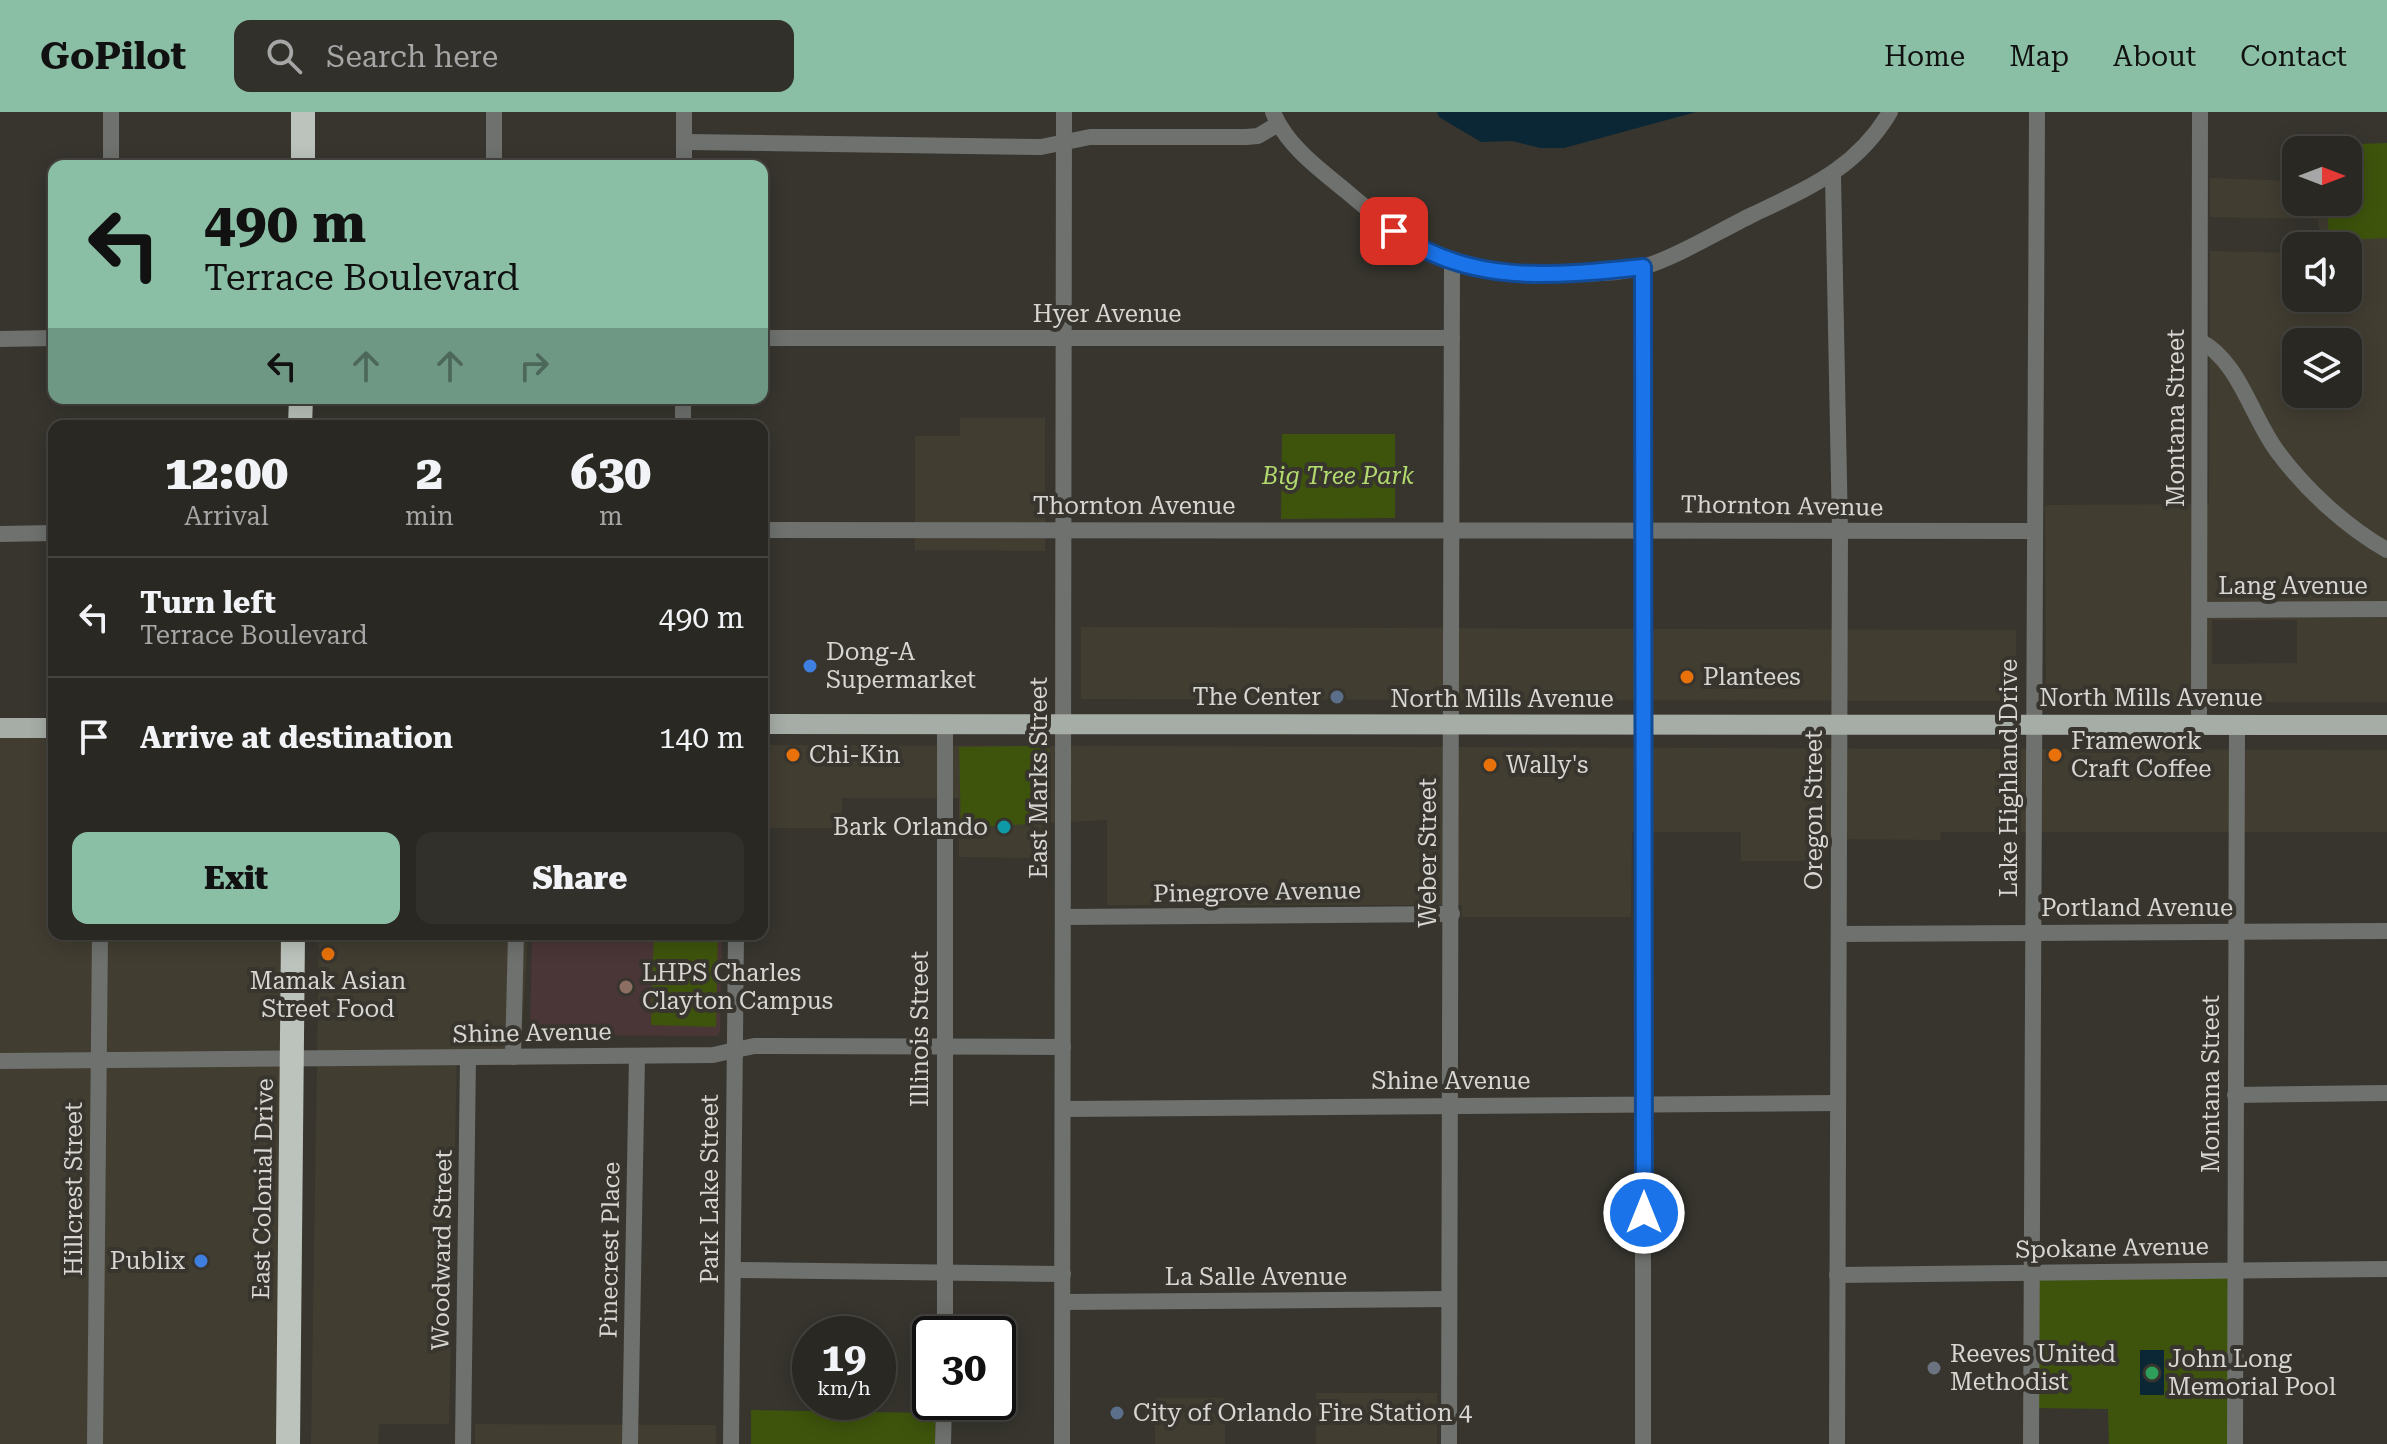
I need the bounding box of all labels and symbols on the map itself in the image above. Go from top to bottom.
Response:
north arrow [2282,136,2362,216]
pin [1360,197,1428,265]
street label: Hyer Avenue [1033,300,1181,328]
street label: Montana Street [2162,329,2190,507]
park label: Big Tree Park [1261,462,1414,490]
street label: Thornton Avenue [1680,490,1884,522]
street label: Thornton Avenue [1033,492,1235,520]
street label: Lang Avenue [2218,572,2368,600]
place label: Dong-A Supermarket [826,638,976,694]
marker: Dong-A Supermarket [801,657,819,675]
street label: Lake Highland Drive [1995,659,2023,897]
place label: Plantees [1703,663,1801,691]
marker: Plantees [1678,668,1696,686]
street label: East Marks Street [1025,677,1053,879]
place label: The Center [1192,683,1321,711]
street label: North Mills Avenue [2039,684,2263,712]
street label: North Mills Avenue [1390,685,1614,713]
marker: The Center [1328,688,1346,706]
place label: Framework Craft Coffee [2071,727,2212,783]
street label: Oregon Street [1800,730,1828,890]
place label: Chi-Kin [809,741,901,769]
marker: Chi-Kin [784,746,802,764]
marker: Framework Craft Coffee [2046,746,2064,764]
place label: Wally's [1506,751,1588,779]
marker: Wally's [1481,756,1499,774]
street label: Weber Street [1414,778,1442,928]
place label: Bark Orlando [833,813,988,841]
marker: Bark Orlando [995,818,1013,836]
street label: Pinegrove Avenue [1153,876,1361,908]
street label: Portland Avenue [2041,894,2233,922]
marker: Mamak Asian Street Food [319,945,337,963]
street label: Illinois Street [906,951,934,1107]
place label: LHPS Charles Clayton Campus [642,959,833,1015]
place label: Mamak Asian Street Food [250,967,406,1023]
marker: LHPS Charles Clayton Campus [617,978,635,996]
street label: Montana Street [2197,995,2225,1173]
street label: Shine Avenue [452,1018,612,1048]
street label: Shine Avenue [1372,1067,1530,1095]
street label: East Colonial Drive [247,1078,279,1300]
street label: Park Lake Street [696,1094,724,1284]
street label: Hillcrest Street [60,1102,88,1276]
street label: Woodward Street [426,1149,458,1351]
street label: Pinecrest Place [594,1161,626,1339]
position arrow [1602,1171,1686,1255]
street label: Spokane Avenue [2015,1232,2209,1264]
place label: Publix [110,1247,185,1275]
marker: Publix [192,1252,210,1270]
street label: La Salle Avenue [1165,1263,1347,1291]
speed limit sign: 30 [912,1316,1016,1420]
place label: Reeves United Methodist [1950,1340,2116,1396]
place label: John Long Memorial Pool [2168,1345,2336,1401]
marker: Reeves United Methodist [1925,1359,1943,1377]
marker: John Long Memorial Pool [2143,1364,2161,1382]
place label: City of Orlando Fire Station 4 [1133,1399,1473,1427]
marker: City of Orlando Fire Station 4 [1108,1404,1126,1422]

